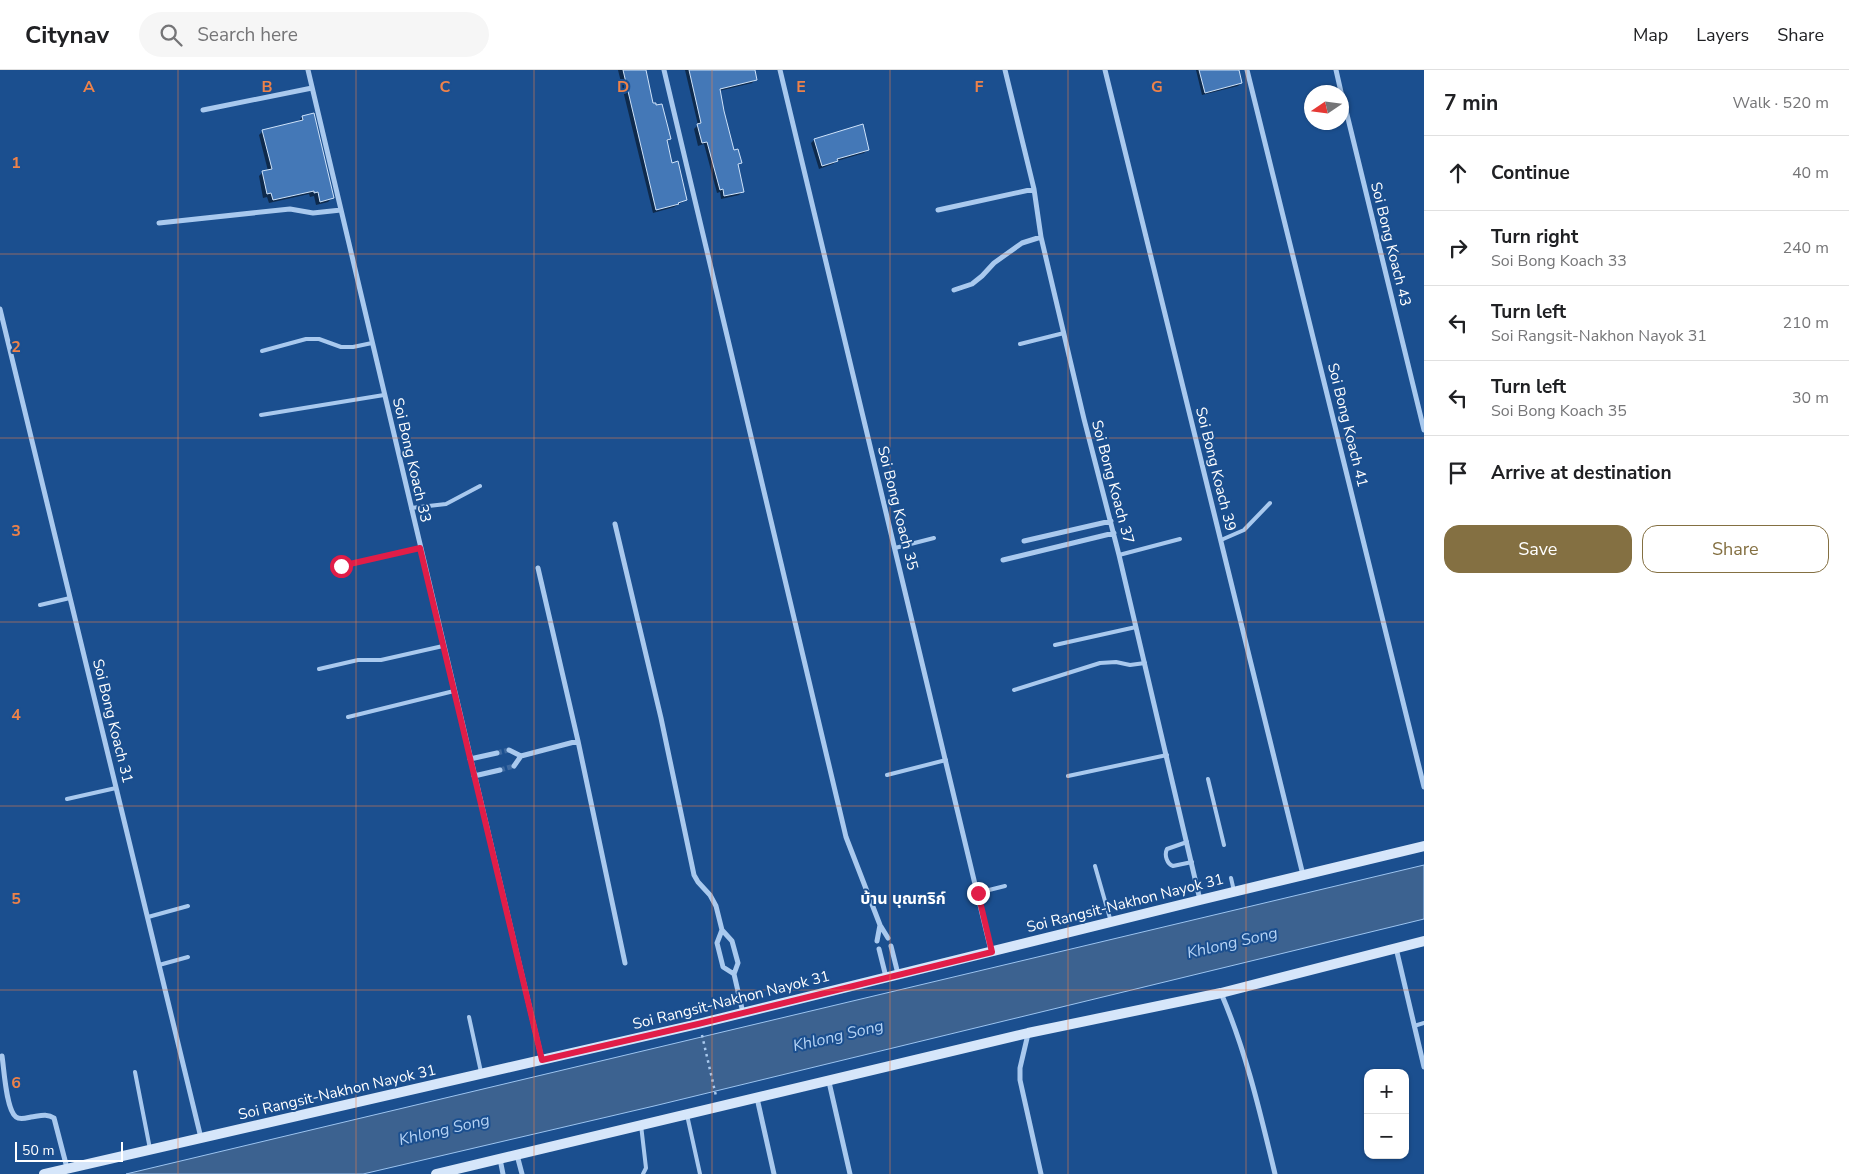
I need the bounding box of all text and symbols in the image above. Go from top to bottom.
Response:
search box [139,12,489,57]
text: Citynav [25,19,109,51]
icon: search [157,21,185,49]
text: Search here [197,22,298,48]
text: Map [1633,23,1668,47]
text: Layers [1696,23,1749,47]
text: Share [1777,23,1824,47]
text: A [83,76,95,98]
text: B [261,76,273,98]
text: C [440,76,451,98]
text: D [617,76,629,98]
text: E [796,76,806,98]
text: F [975,76,984,98]
text: G [1151,76,1163,98]
north arrow [1304,85,1349,130]
text: 7 min [1444,89,1498,117]
text: Walk · 520 m [1733,92,1829,114]
text: 1 [11,152,21,174]
icon: ahead [1444,159,1472,187]
text: Continue [1491,160,1570,186]
text: 40 m [1792,162,1829,184]
street label: Soi Bong Koach 43 [1366,180,1416,308]
text: Turn right [1491,224,1578,250]
icon: right [1444,234,1472,262]
text: 240 m [1782,237,1829,259]
text: Soi Bong Koach 33 [1491,250,1627,272]
text: Turn left [1491,299,1566,325]
icon: left [1444,309,1472,337]
text: 210 m [1782,312,1829,334]
text: Soi Rangsit-Nakhon Nayok 31 [1491,325,1707,347]
text: 2 [11,336,21,358]
street label: Soi Bong Koach 41 [1323,361,1373,489]
text: Turn left [1491,374,1566,400]
icon: left [1444,384,1472,412]
text: 30 m [1792,387,1829,409]
street label: Soi Bong Koach 33 [388,396,436,524]
text: Soi Bong Koach 35 [1491,400,1627,422]
street label: Soi Bong Koach 39 [1191,405,1241,533]
street label: Soi Bong Koach 37 [1087,418,1139,546]
street label: Soi Bong Koach 35 [873,444,923,572]
icon: arrive [1444,459,1472,487]
text: Arrive at destination [1491,460,1672,486]
text: 3 [11,520,21,542]
button: Save [1444,525,1632,573]
button: Share [1642,525,1829,573]
route start [330,555,353,578]
street label: Soi Bong Koach 31 [88,657,138,785]
text: 4 [11,704,21,726]
street label: Soi Rangsit-Nakhon Nayok 31 [1024,869,1226,937]
route end [967,882,990,905]
text: 5 [11,888,21,910]
district label: บ้าน บุณฑริก์ [860,888,946,910]
water label: Khlong Song [1185,922,1280,964]
street label: Soi Rangsit-Nakhon Nayok 31 [630,966,832,1034]
water label: Khlong Song [791,1015,886,1057]
street label: Soi Rangsit-Nakhon Nayok 31 [236,1059,438,1125]
map controls [1364,1069,1409,1159]
button: + [1364,1069,1409,1114]
text: 6 [11,1072,21,1094]
water label: Khlong Song [397,1109,492,1151]
button: − [1364,1114,1409,1159]
scale bar [15,1139,122,1162]
text: 50 m [22,1141,54,1160]

